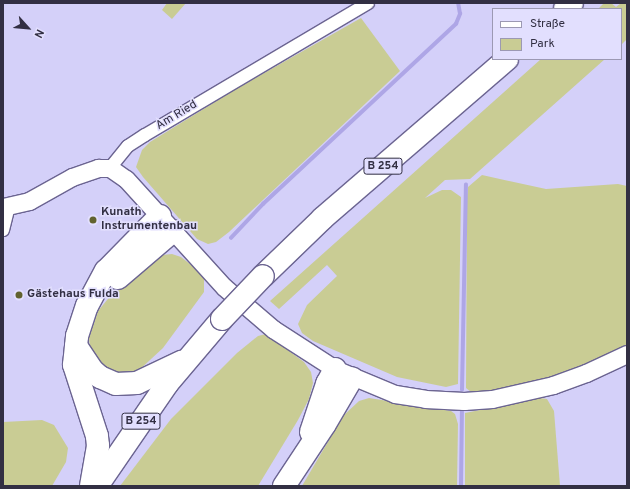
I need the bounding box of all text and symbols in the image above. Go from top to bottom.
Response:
north arrow [8,8,48,48]
legend [492,8,622,60]
text: Straße [530,16,565,32]
text: N [31,27,47,40]
text: Park [530,36,555,52]
street label: Am Ried [154,98,200,134]
road number: B 254 [363,157,403,175]
place label: Kunath Instrumentenbau [101,206,197,234]
marker: Kunath Instrumentenbau [88,215,98,225]
place label: Gästehaus Fulda [27,288,119,302]
marker: Gästehaus Fulda [14,290,24,300]
road number: B 254 [121,412,161,430]

